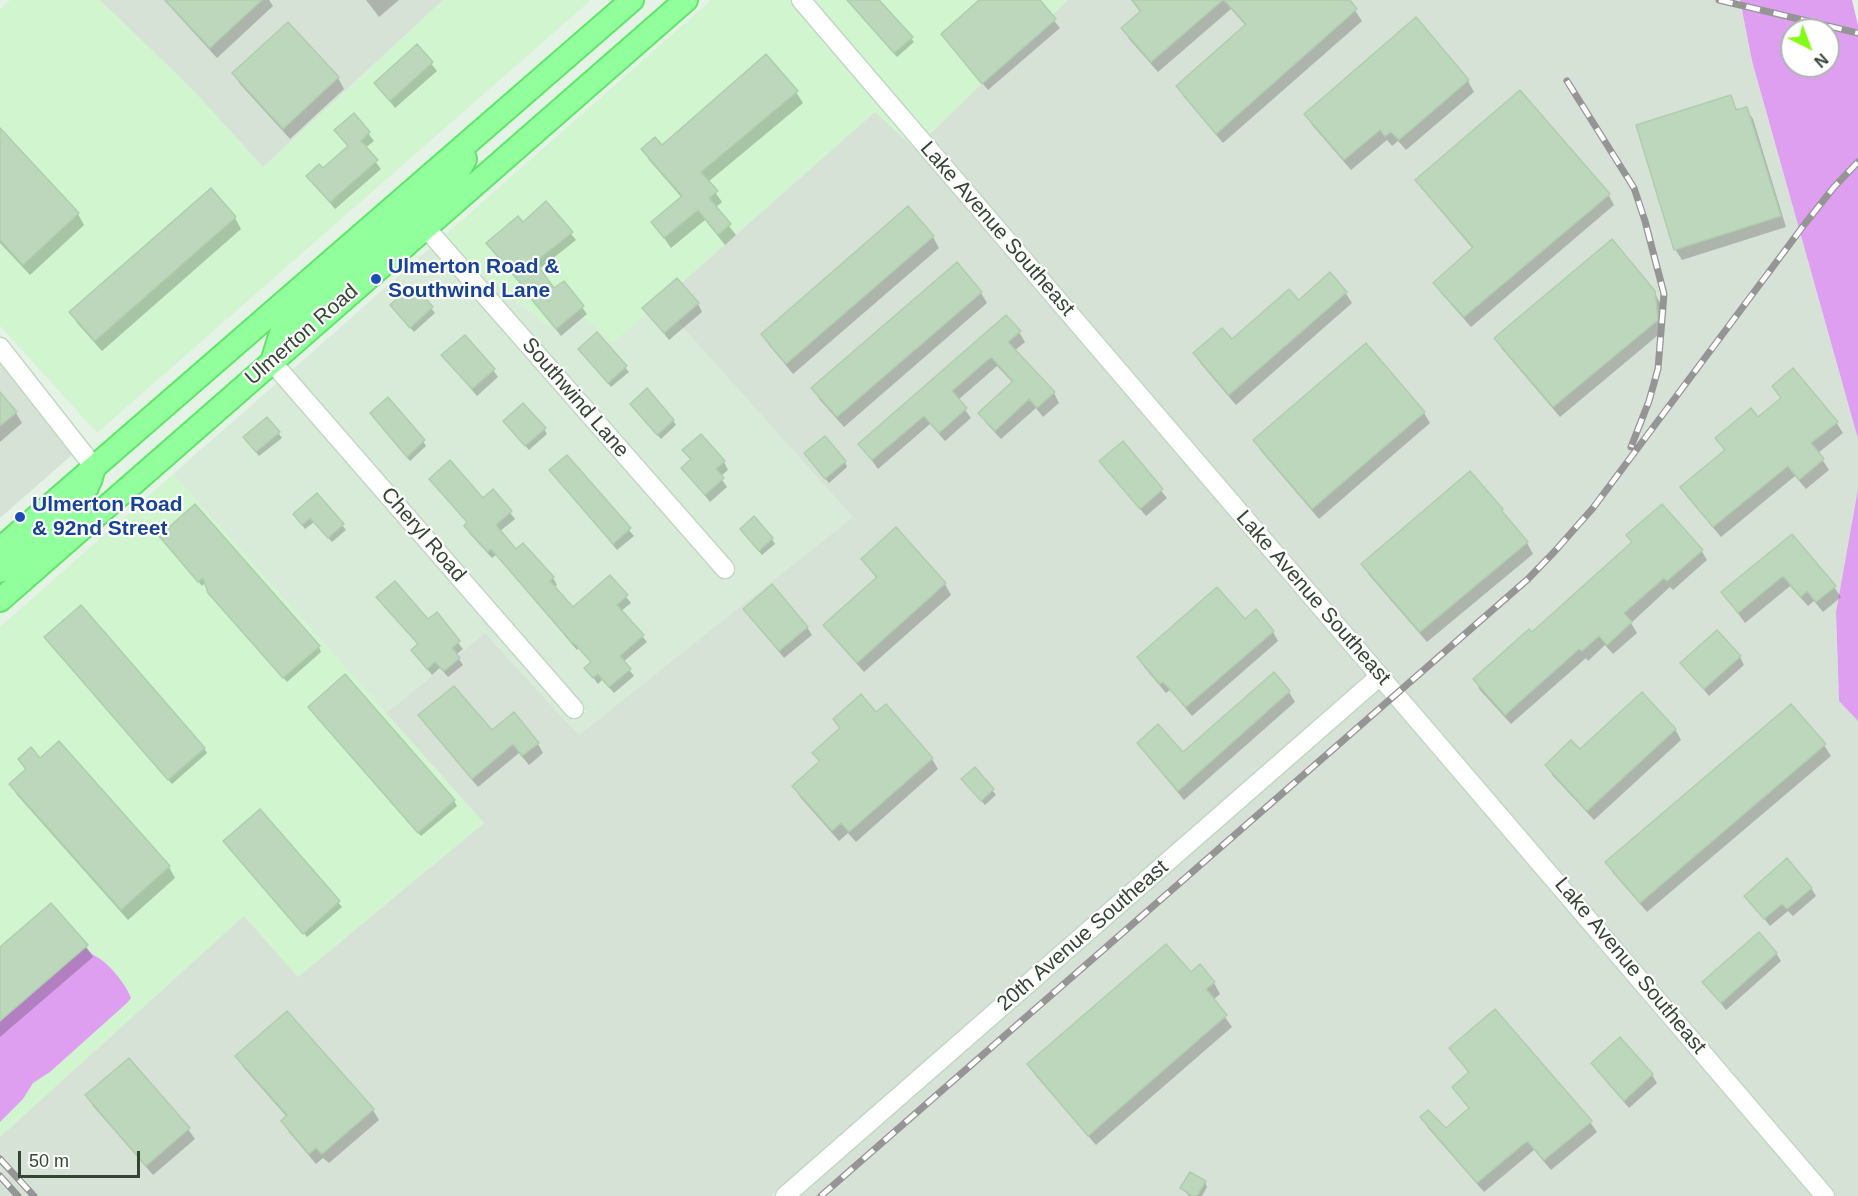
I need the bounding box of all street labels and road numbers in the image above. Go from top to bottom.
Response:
street label: Lake Avenue Southeast [914,137,1080,321]
street label: Ulmerton Road [240,279,364,391]
street label: Southwind Lane [516,333,634,463]
street label: Cheryl Road [375,483,471,587]
street label: Lake Avenue Southeast [1230,506,1396,690]
street label: 20th Avenue Southeast [992,855,1174,1017]
street label: Lake Avenue Southeast [1549,873,1711,1059]

